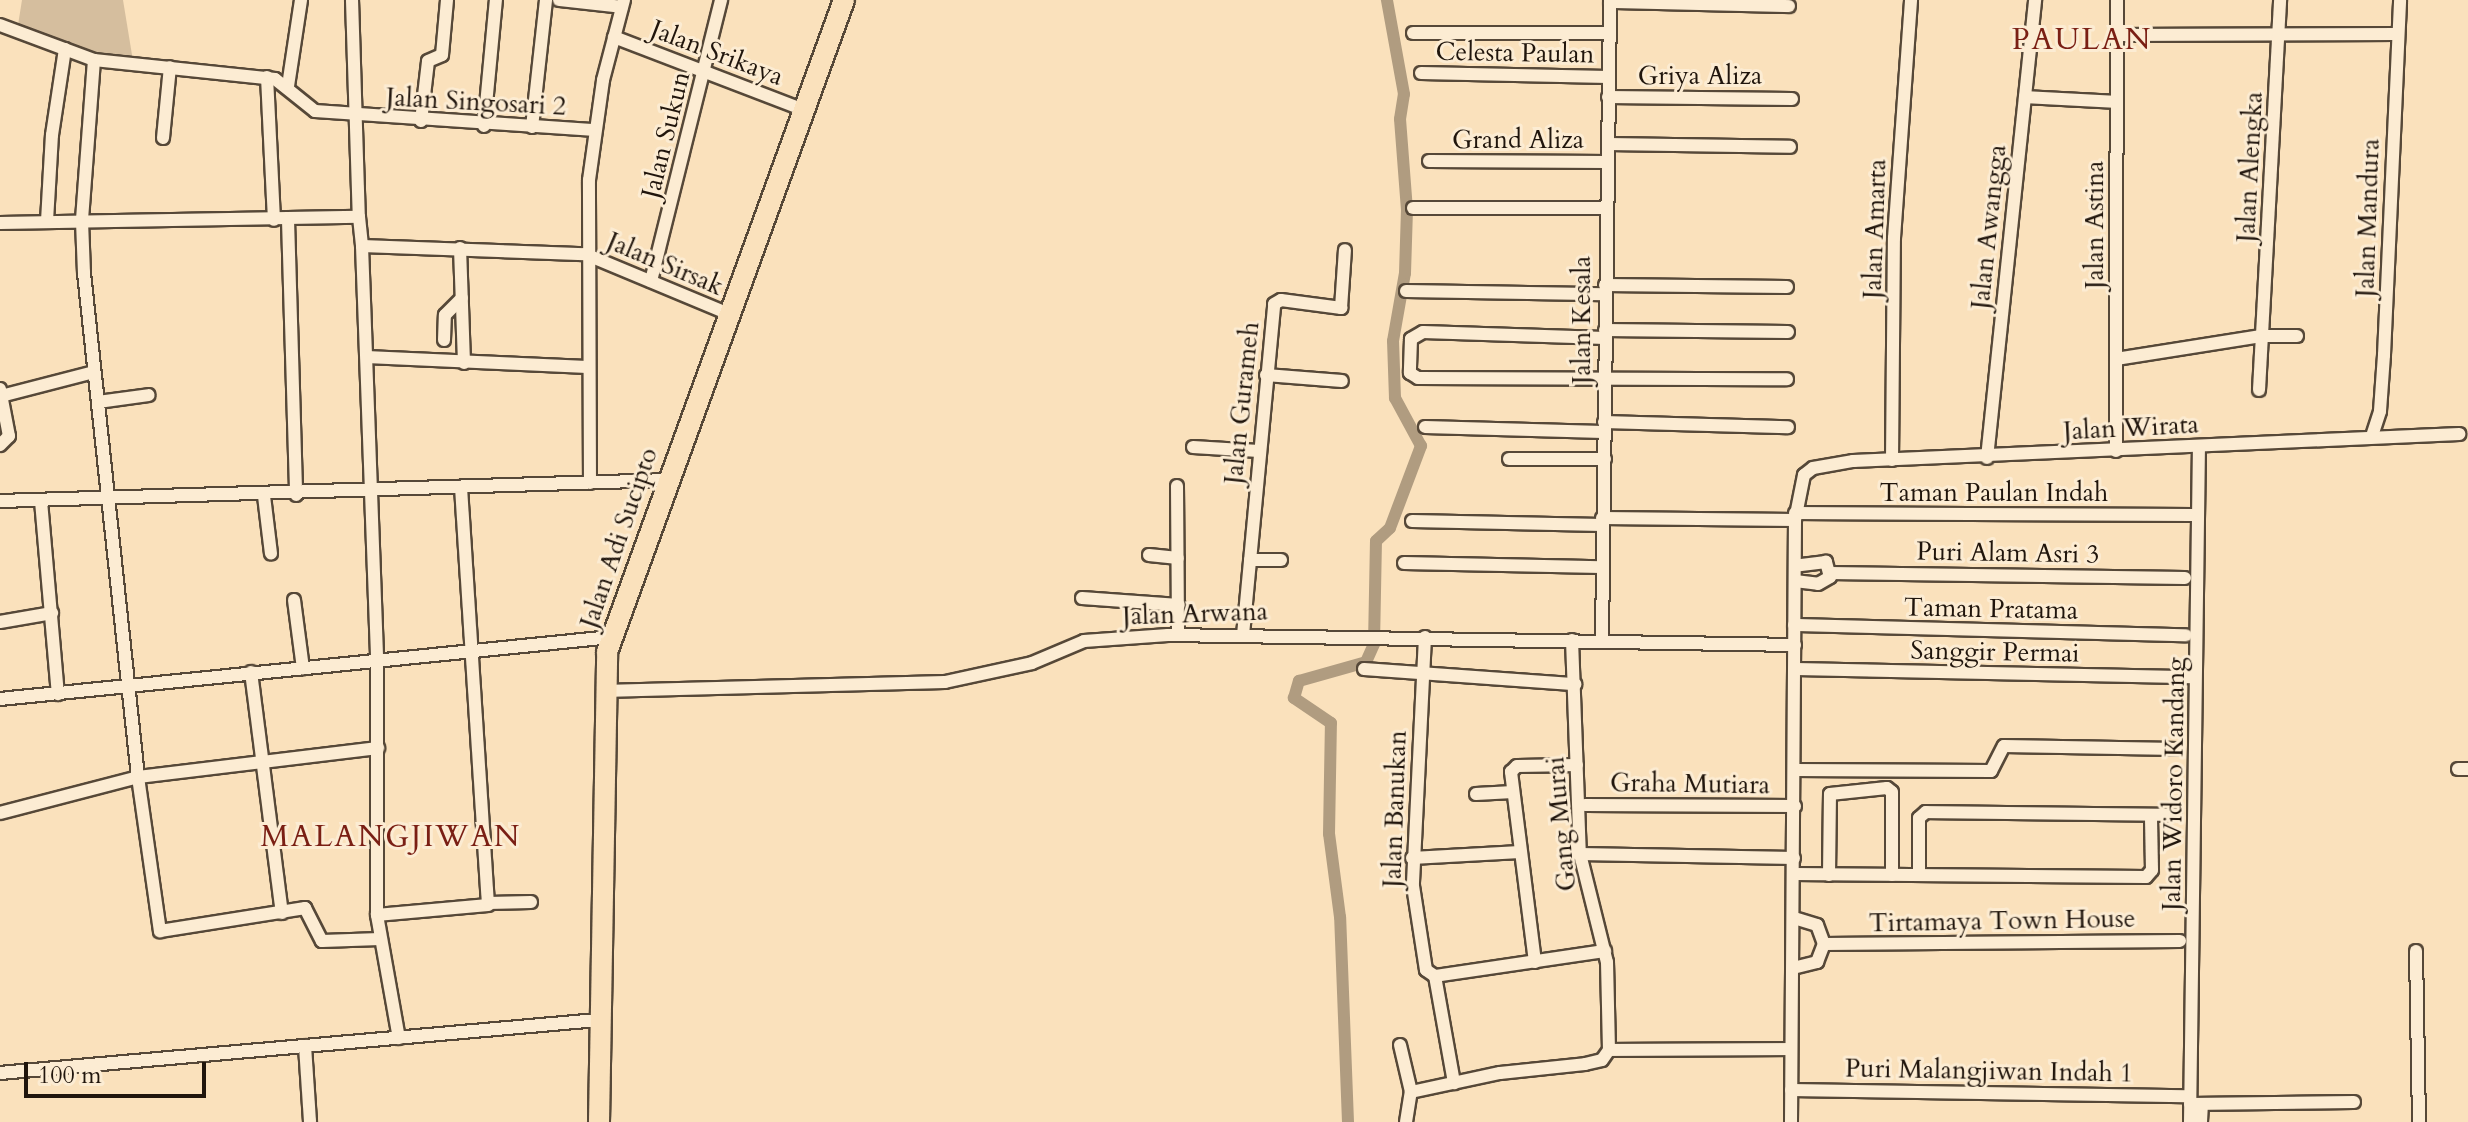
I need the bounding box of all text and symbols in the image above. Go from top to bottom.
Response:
street label: Jalan Srikaya [646,13,788,93]
district label: PAULAN [2012,22,2152,58]
street label: Celesta Paulan [1435,36,1595,70]
street label: Griya Aliza [1638,60,1762,92]
street label: Jalan Sukun [635,68,697,202]
street label: Jalan Singosari 2 [385,82,567,122]
street label: Jalan Alengka [2230,91,2270,243]
street label: Grand Aliza [1452,124,1584,156]
street label: Jalan Mandura [2350,138,2386,298]
street label: Jalan Awangga [1965,143,2013,311]
street label: Jalan Amarta [1857,158,1893,300]
street label: Jalan Astina [2079,161,2111,289]
street label: Jalan Sirsak [602,226,728,302]
street label: Jalan Kesala [1566,256,1598,384]
street label: Jalan Gurameh [1218,320,1266,486]
street label: Jalan Wirata [2062,409,2200,447]
street label: Jalan Adi Sucipto [574,444,664,632]
street label: Taman Paulan Indah [1880,477,2108,509]
street label: Puri Alam Asri 3 [1916,536,2100,570]
street label: Taman Pratama [1904,592,2078,626]
street label: Jalan Arwana [1122,596,1268,632]
street label: Sanggir Permai [1910,635,2080,669]
street label: Jalan Widoro Kandang [2156,657,2192,911]
street label: Jalan Banukan [1377,730,1413,888]
street label: Gang Murai [1540,755,1582,893]
street label: Graha Mutiara [1610,767,1770,801]
district label: MALANGJIWAN [261,819,521,855]
street label: Tirtamaya Town House [1868,903,2136,939]
scale bar [28,1046,210,1096]
street label: Puri Malangjiwan Indah 1 [1845,1053,2133,1089]
text: 100 m [38,1059,102,1092]

